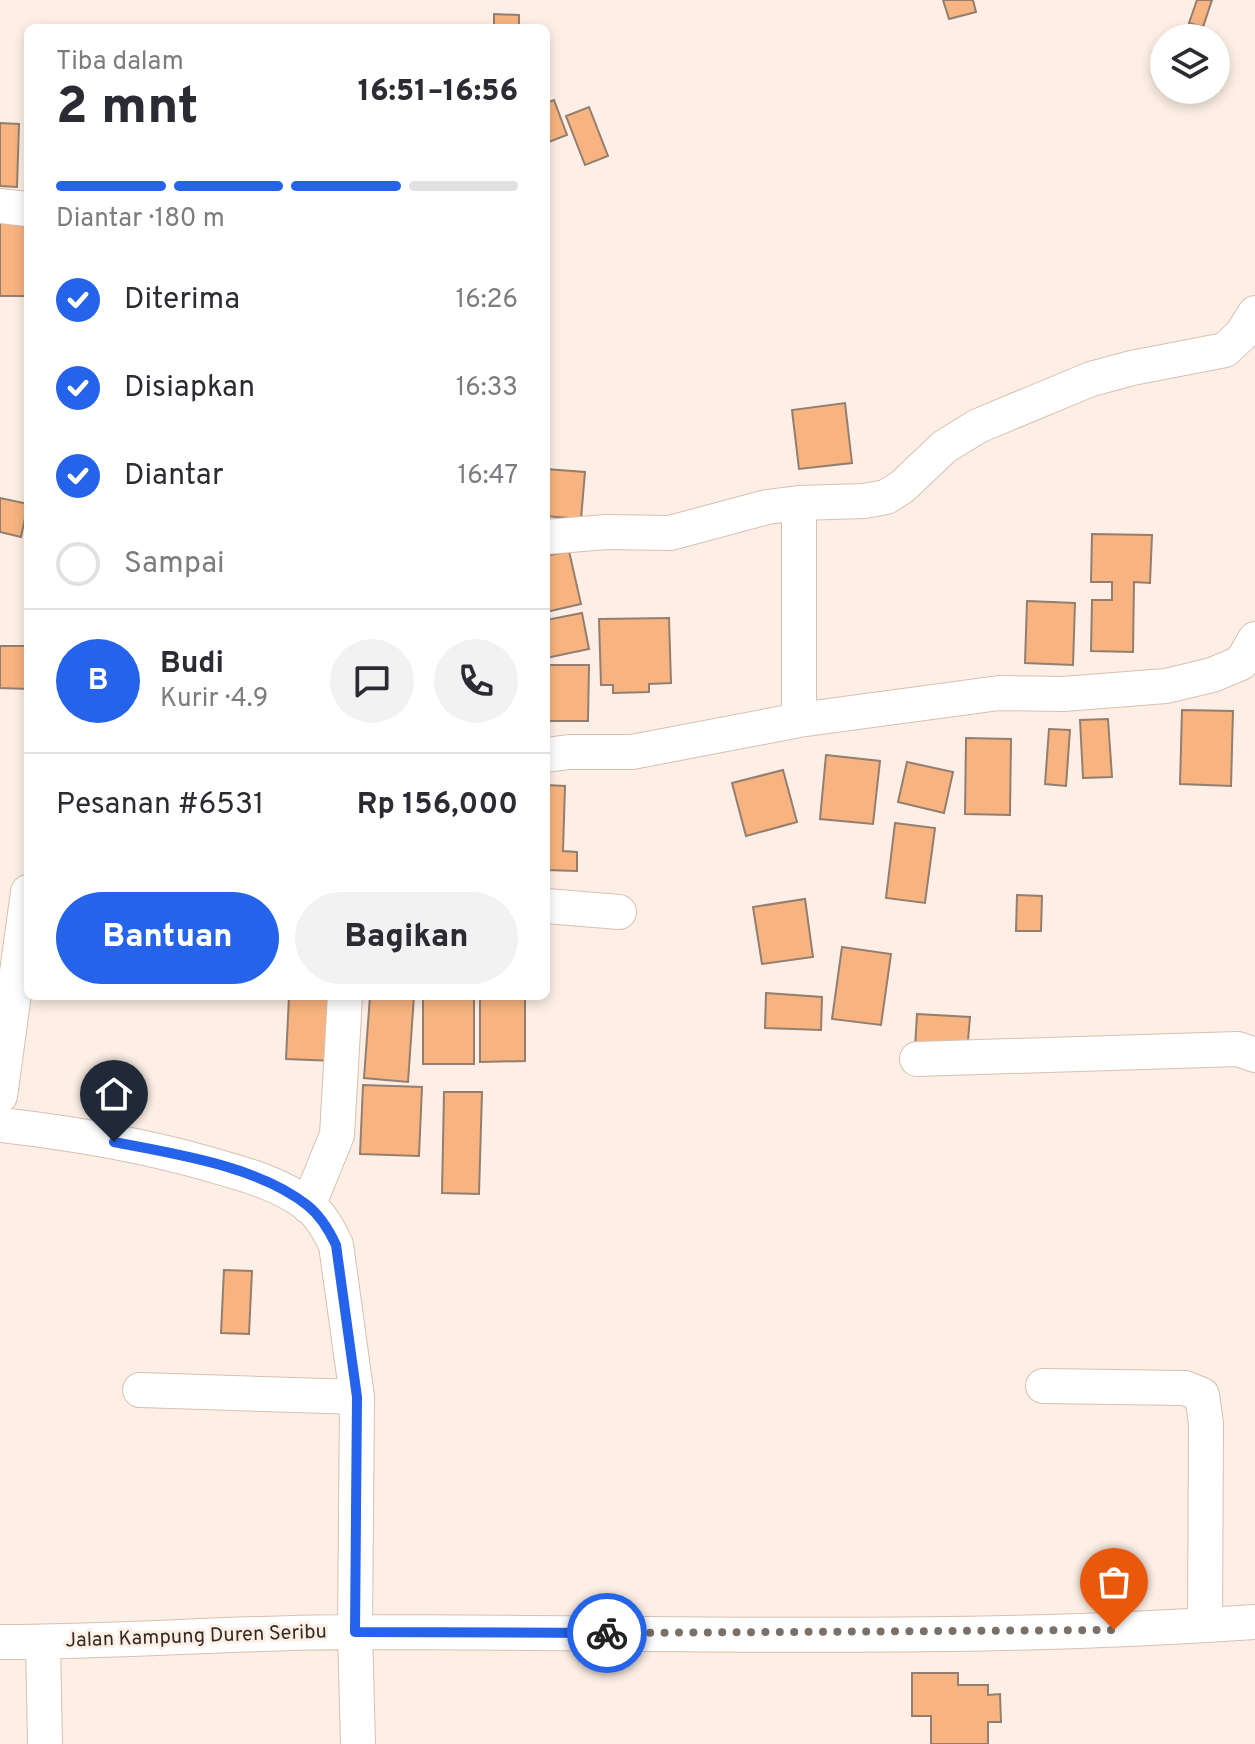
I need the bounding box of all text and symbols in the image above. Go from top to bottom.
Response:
map controls [1150,24,1230,104]
button: layers [1150,24,1230,104]
text: Tiba dalam [56,46,184,79]
text: 16:51–16:56 [358,74,518,111]
text: 2 mnt [56,76,198,142]
text: Diantar · 180 m [56,203,225,236]
icon: check [56,278,100,322]
text: Diterima [124,282,240,319]
text: 16:26 [455,284,518,317]
icon: check [56,366,100,410]
text: Disiapkan [124,370,255,407]
text: 16:33 [456,372,518,405]
icon: check [56,454,100,498]
text: Diantar [124,458,224,495]
text: 16:47 [457,460,518,493]
text: Sampai [124,546,225,583]
button: chat [330,639,414,723]
button: phone [434,639,518,723]
text: Budi [160,646,224,683]
text: B [88,663,108,700]
text: Kurir · 4.9 [160,683,268,716]
text: Pesanan #6531 [56,787,264,824]
text: Rp 156,000 [357,787,518,824]
button: Bantuan [56,892,279,984]
button: Bagikan [295,892,518,984]
pin [80,1060,148,1142]
icon: home [92,1072,136,1116]
pin [1080,1548,1148,1630]
icon: bag [1092,1560,1136,1604]
courier [567,1593,647,1673]
icon: bike [585,1611,629,1655]
street label: Jalan Kampung Duren Seribu [65,1619,327,1655]

